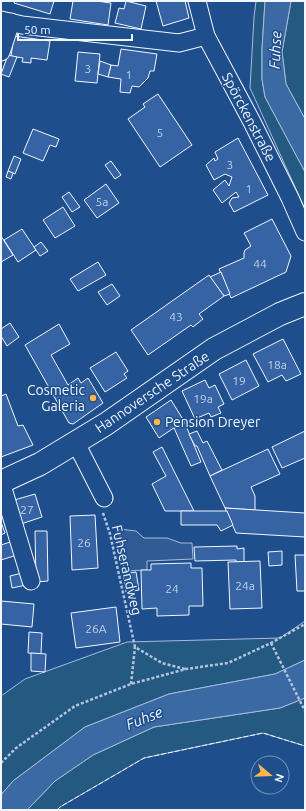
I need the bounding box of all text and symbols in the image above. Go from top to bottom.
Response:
scale bar [18,16,132,42]
text: 50 m [24,23,51,36]
water label: Fuhse [266,30,285,69]
house number: 3 [85,62,91,75]
house number: 1 [126,68,132,81]
street label: Spörckenstraße [219,70,279,164]
house number: 5 [157,126,163,139]
house number: 3 [227,158,233,171]
house number: 1 [246,182,252,195]
house number: 5a [96,195,108,208]
house number: 44 [253,257,267,270]
house number: 43 [169,310,183,323]
street label: Hannoversche Straße [92,348,212,436]
house number: 18a [267,358,287,371]
house number: 19 [232,374,246,387]
place label: Cosmetic Galeria [27,382,85,414]
house number: 19a [193,392,213,405]
marker: Cosmetic Galeria [88,393,98,403]
place label: Pension Dreyer [165,414,261,430]
marker: Pension Dreyer [152,417,162,427]
house number: 27 [20,503,34,516]
street label: Fuhserandweg [109,523,145,617]
house number: 26 [77,536,91,549]
house number: 24a [235,579,255,592]
house number: 24 [165,582,179,595]
house number: 26A [85,622,107,635]
water label: Fuhse [123,703,165,733]
north arrow [250,755,290,795]
text: N [272,772,286,784]

